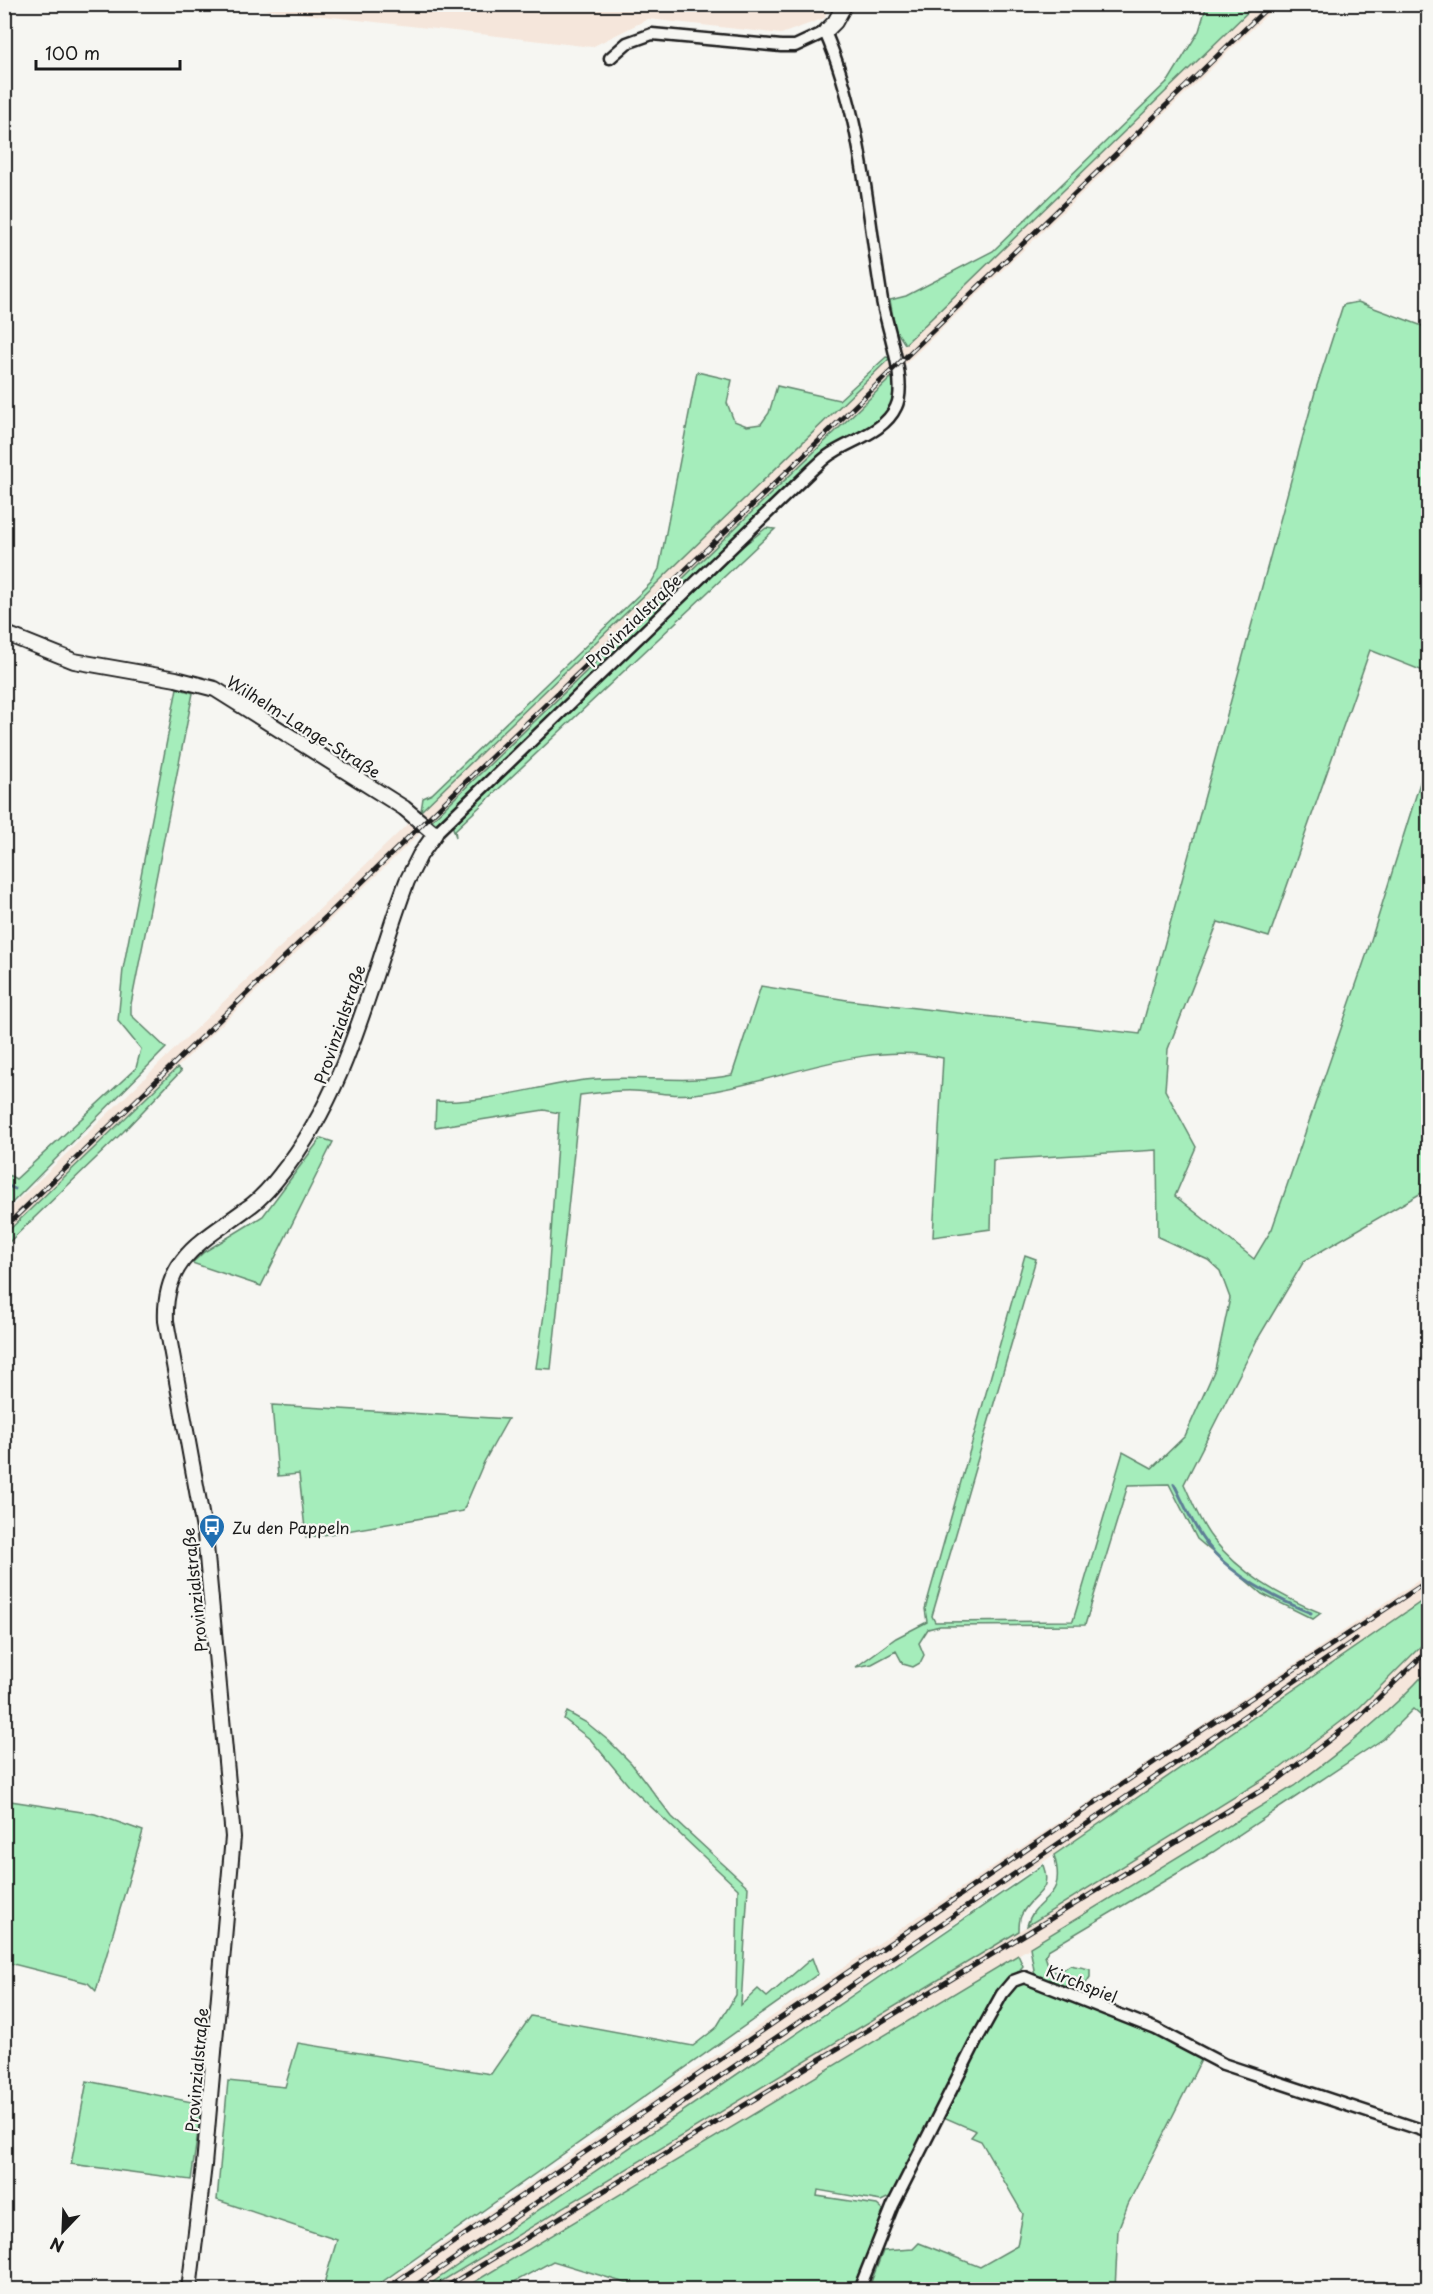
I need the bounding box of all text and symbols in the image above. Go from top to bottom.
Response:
scale bar [36,33,180,71]
text: 100 m [45,39,100,66]
street label: Provinzialstraße [580,568,686,672]
street label: Wilhelm-Lange-Straße [223,669,385,783]
street label: Provinzialstraße [307,961,371,1087]
bus stop icon: Zu den Pappeln [197,1512,227,1550]
place label: Zu den Pappeln [232,1515,350,1539]
street label: Provinzialstraße [176,1527,212,1653]
street label: Kirchspiel [1043,1958,1121,2008]
street label: Provinzialstraße [179,2007,213,2133]
north arrow [33,2201,93,2261]
text: N [46,2232,67,2259]

